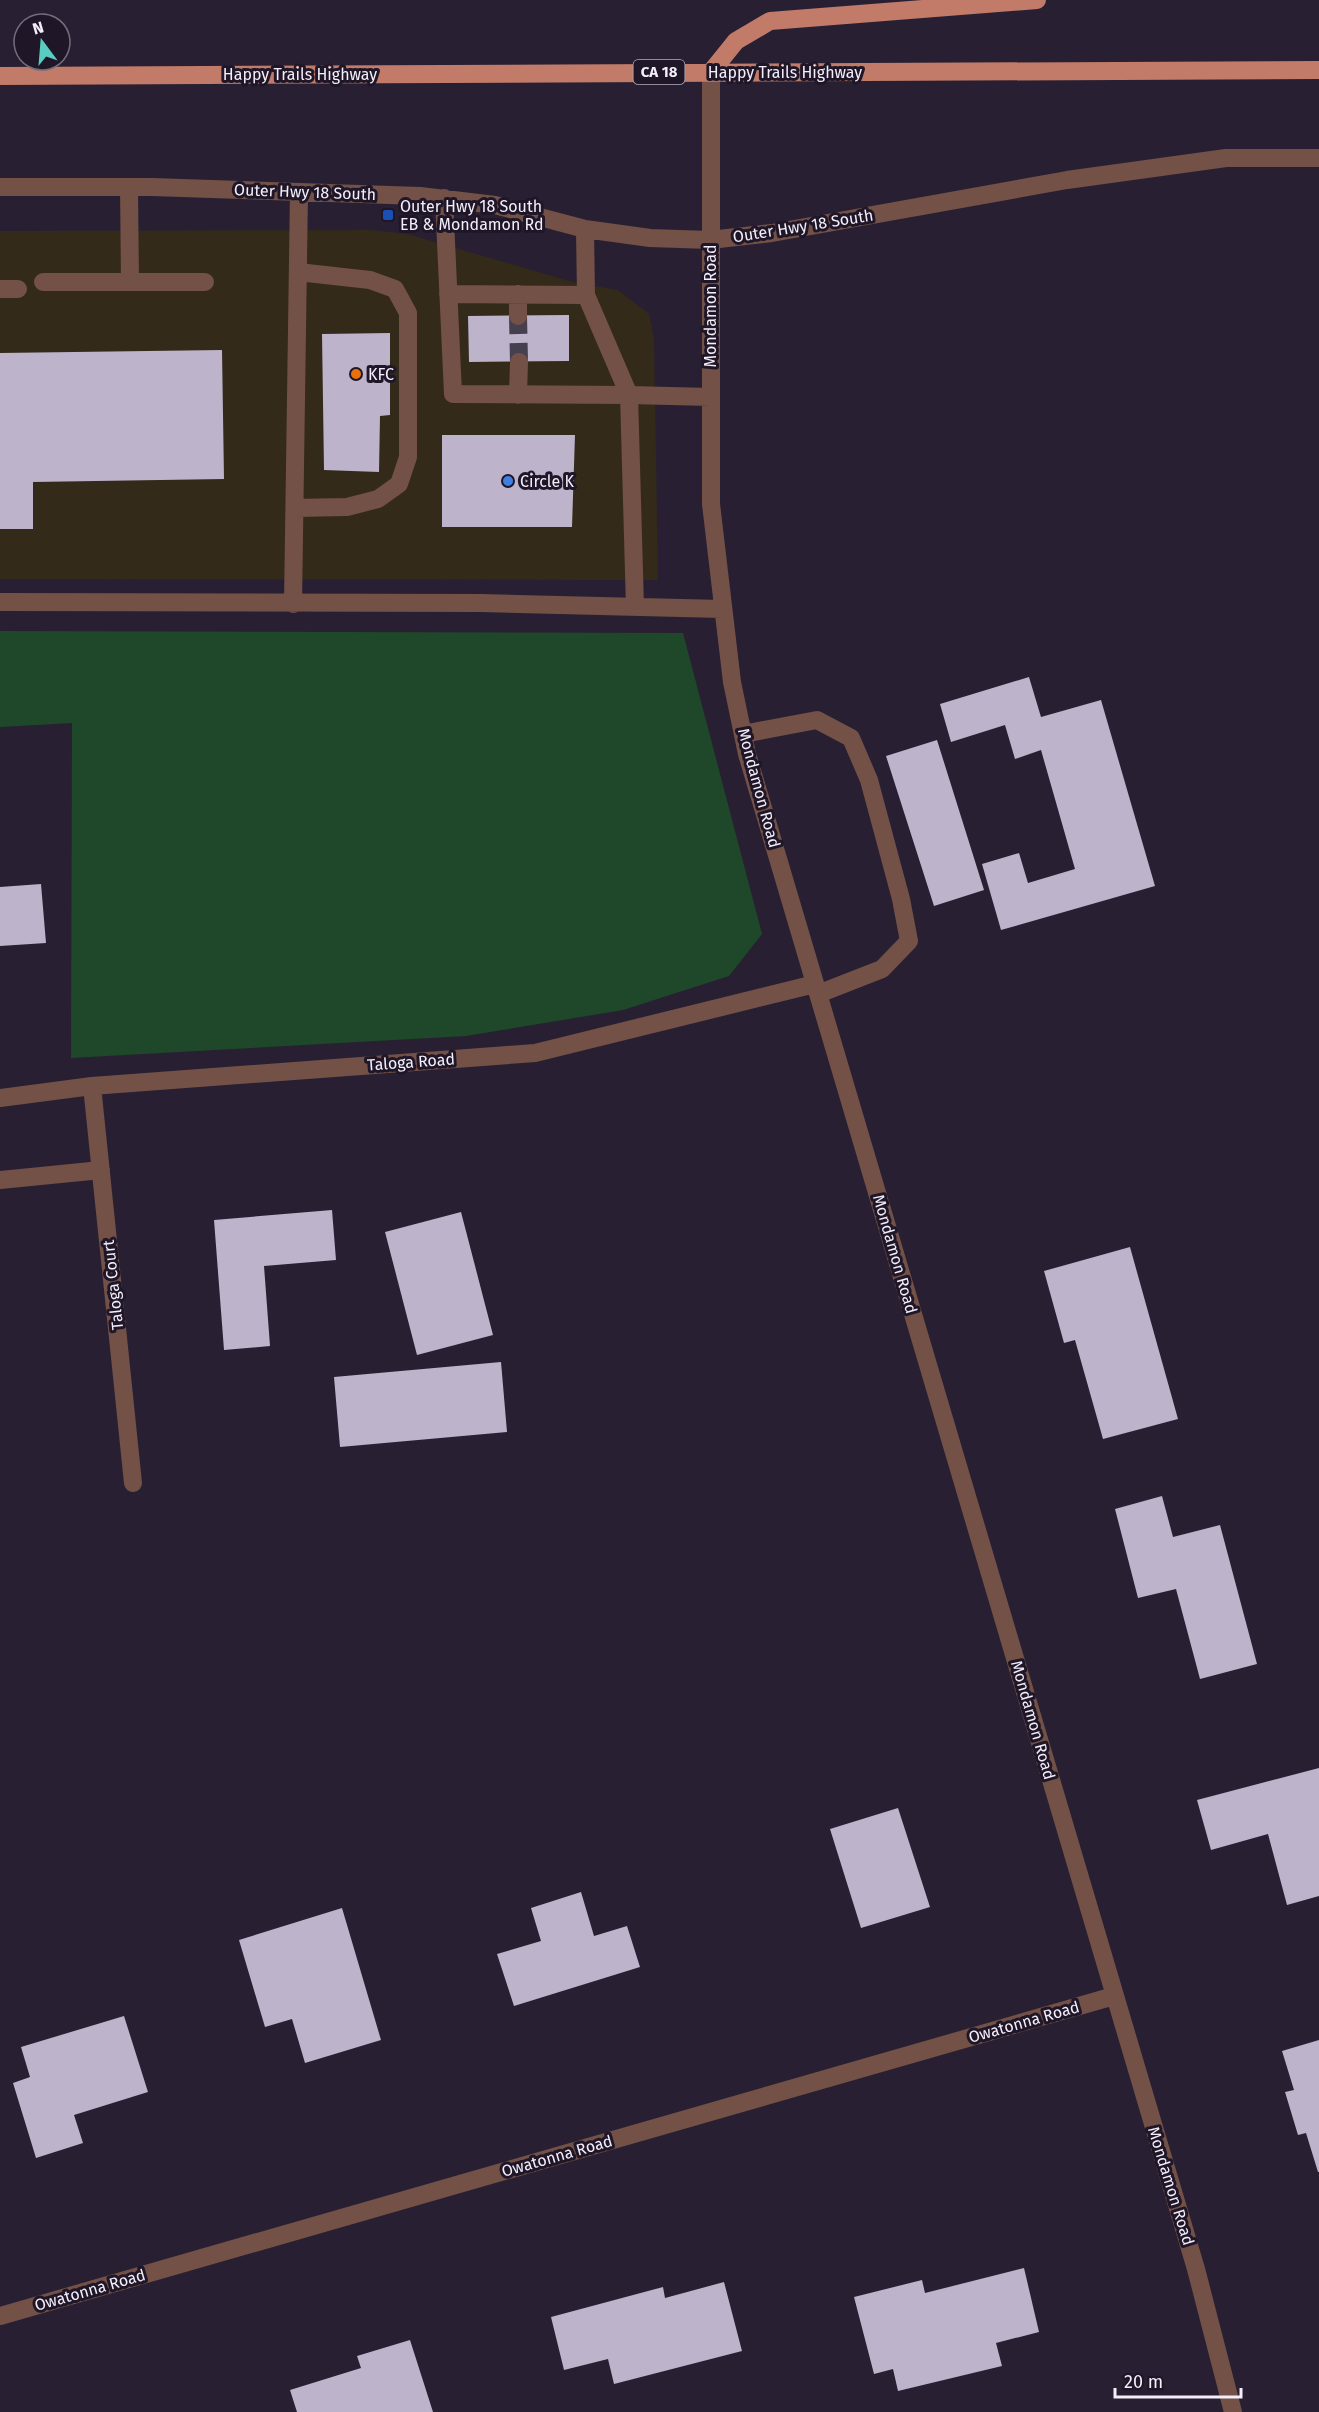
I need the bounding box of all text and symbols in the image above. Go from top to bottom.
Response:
north arrow [12,12,72,72]
text: N [30,17,46,39]
road number: CA 18 [634,60,684,84]
street label: Happy Trails Highway [708,63,862,82]
street label: Happy Trails Highway [223,65,377,84]
street label: Outer Hwy 18 South [234,180,376,204]
place label: Outer Hwy 18 South EB & Mondamon Rd [400,197,544,234]
street label: Outer Hwy 18 South [731,206,875,246]
marker: Outer Hwy 18 South EB & Mondamon Rd [381,208,395,222]
street label: Mondamon Road [701,244,720,368]
place label: KFC [368,365,394,384]
marker: KFC [349,367,363,381]
place label: Circle K [520,472,574,491]
marker: Circle K [501,474,515,488]
street label: Mondamon Road [734,726,784,850]
street label: Taloga Road [367,1049,455,1075]
street label: Mondamon Road [869,1192,921,1316]
street label: Taloga Court [99,1239,127,1331]
street label: Mondamon Road [1007,1658,1059,1782]
street label: Owatonna Road [966,1997,1082,2047]
street label: Mondamon Road [1144,2124,1198,2248]
street label: Owatonna Road [499,2131,615,2181]
street label: Owatonna Road [32,2265,148,2315]
scale bar [1115,2361,1241,2399]
text: 20 m [1124,2371,1163,2393]

